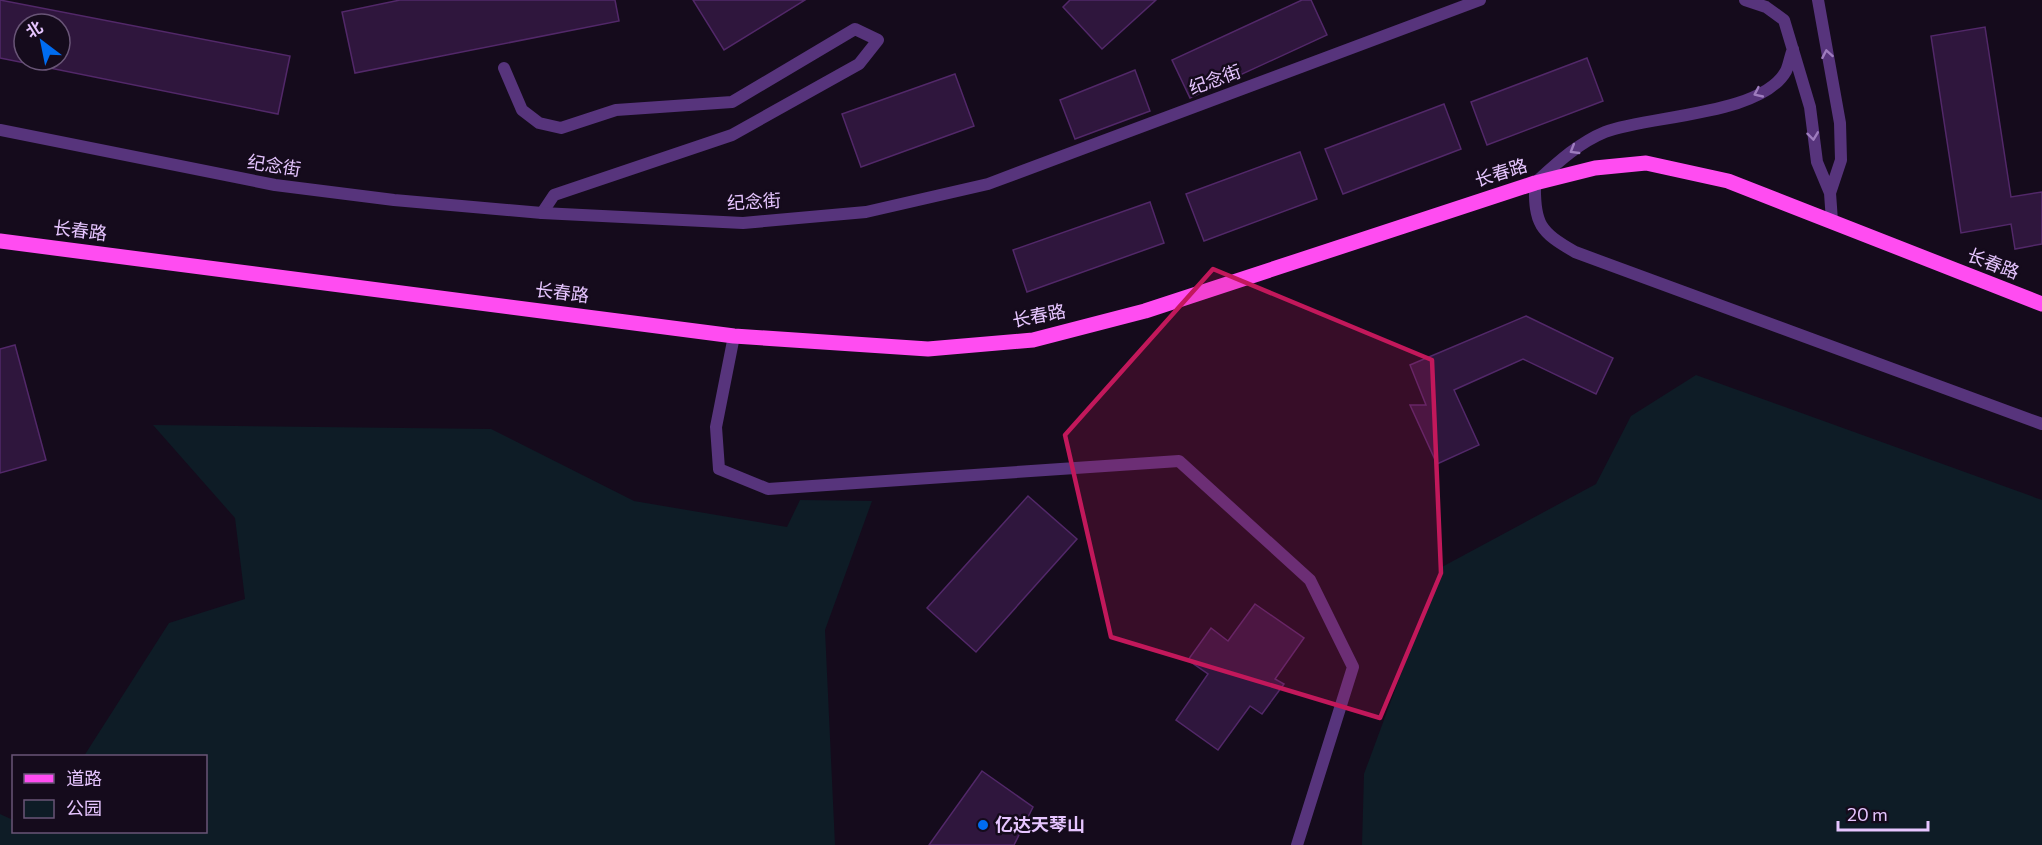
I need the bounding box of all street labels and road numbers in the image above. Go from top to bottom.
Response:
street label: 纪念街 [1186,59,1244,99]
street label: 纪念街 [246,150,303,180]
street label: 长春路 [1472,154,1530,190]
street label: 纪念街 [726,189,781,213]
street label: 长春路 [52,216,108,244]
street label: 长春路 [1964,243,2023,283]
street label: 长春路 [534,278,590,306]
street label: 长春路 [1010,299,1067,331]

